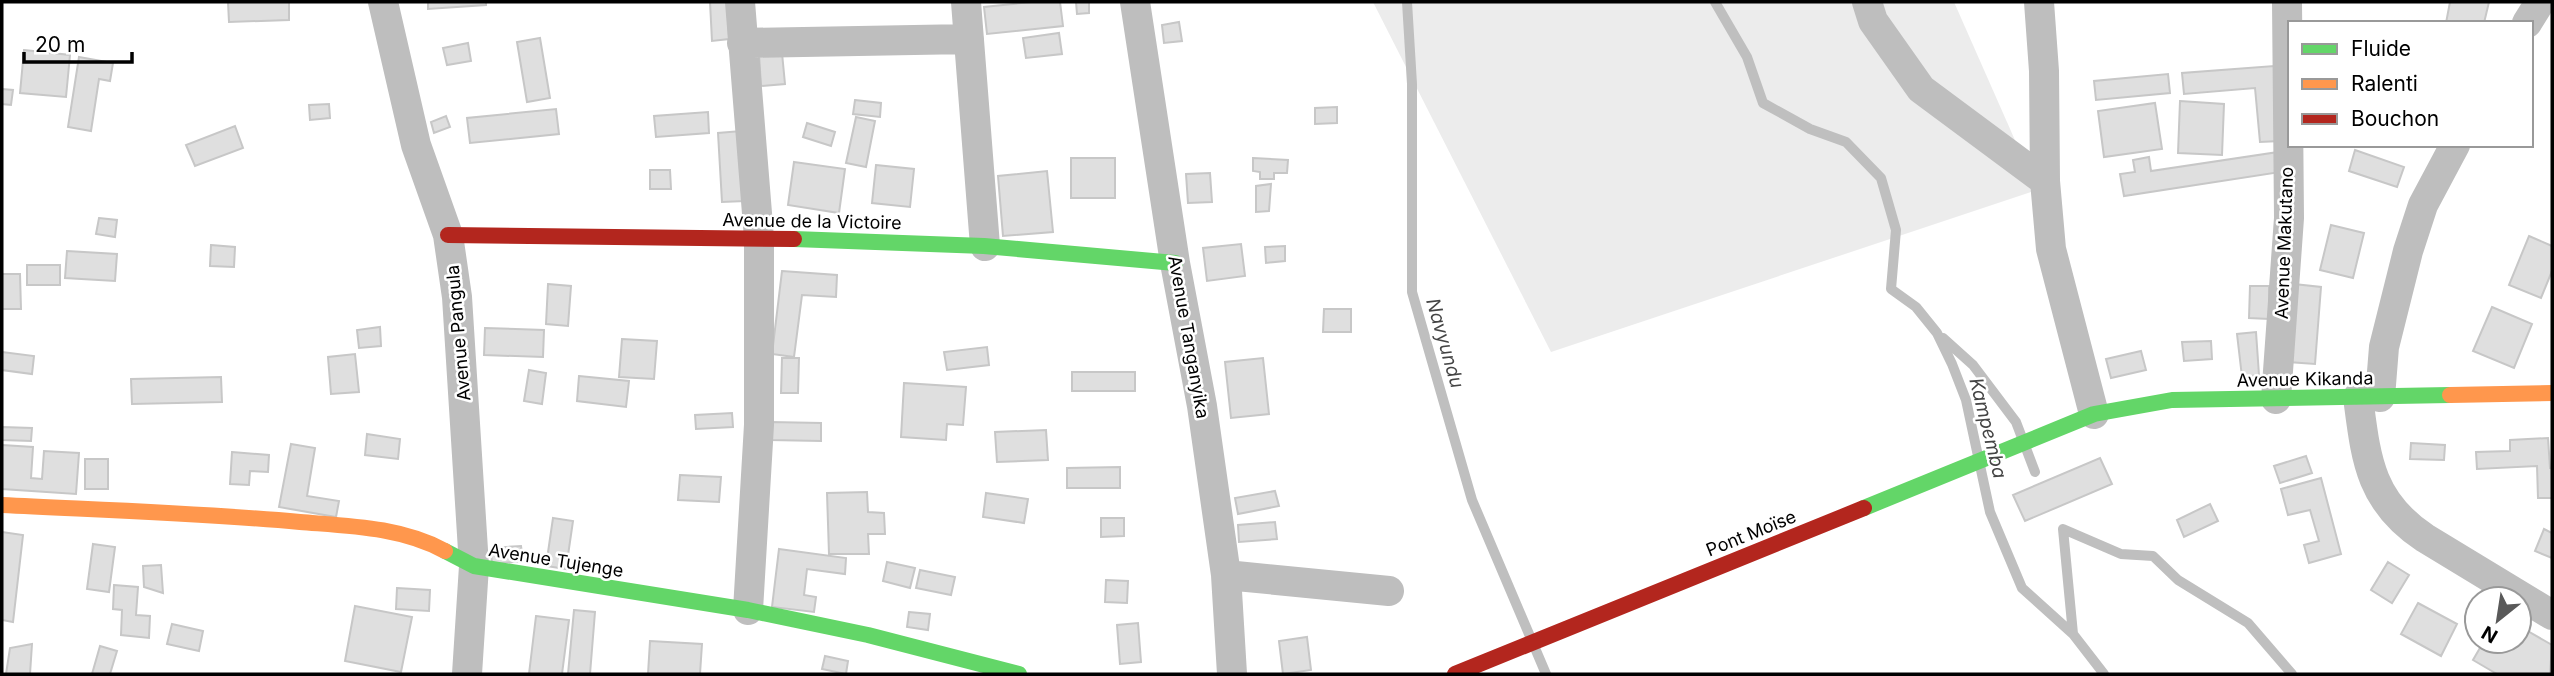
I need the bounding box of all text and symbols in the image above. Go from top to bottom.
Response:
scale bar [24,21,133,65]
legend [2288,21,2533,147]
text: 20 m [35,32,85,57]
text: Fluide [2351,36,2411,61]
text: Ralenti [2351,71,2418,96]
text: Bouchon [2351,106,2439,131]
street label: Avenue Makutano [2271,166,2297,320]
street label: Avenue de la Victoire [722,209,902,233]
street label: Avenue Tanganyika [1164,254,1214,420]
street label: Avenue Pangula [442,264,474,402]
water label: Navyundu [1421,295,1469,391]
street label: Avenue Kikanda [2236,367,2374,391]
water label: Kampemba [1964,375,2012,481]
street label: Pont Moïse [1703,505,1799,561]
street label: Avenue Tujenge [487,539,625,581]
north arrow [2463,585,2533,655]
text: N [2478,621,2502,648]

